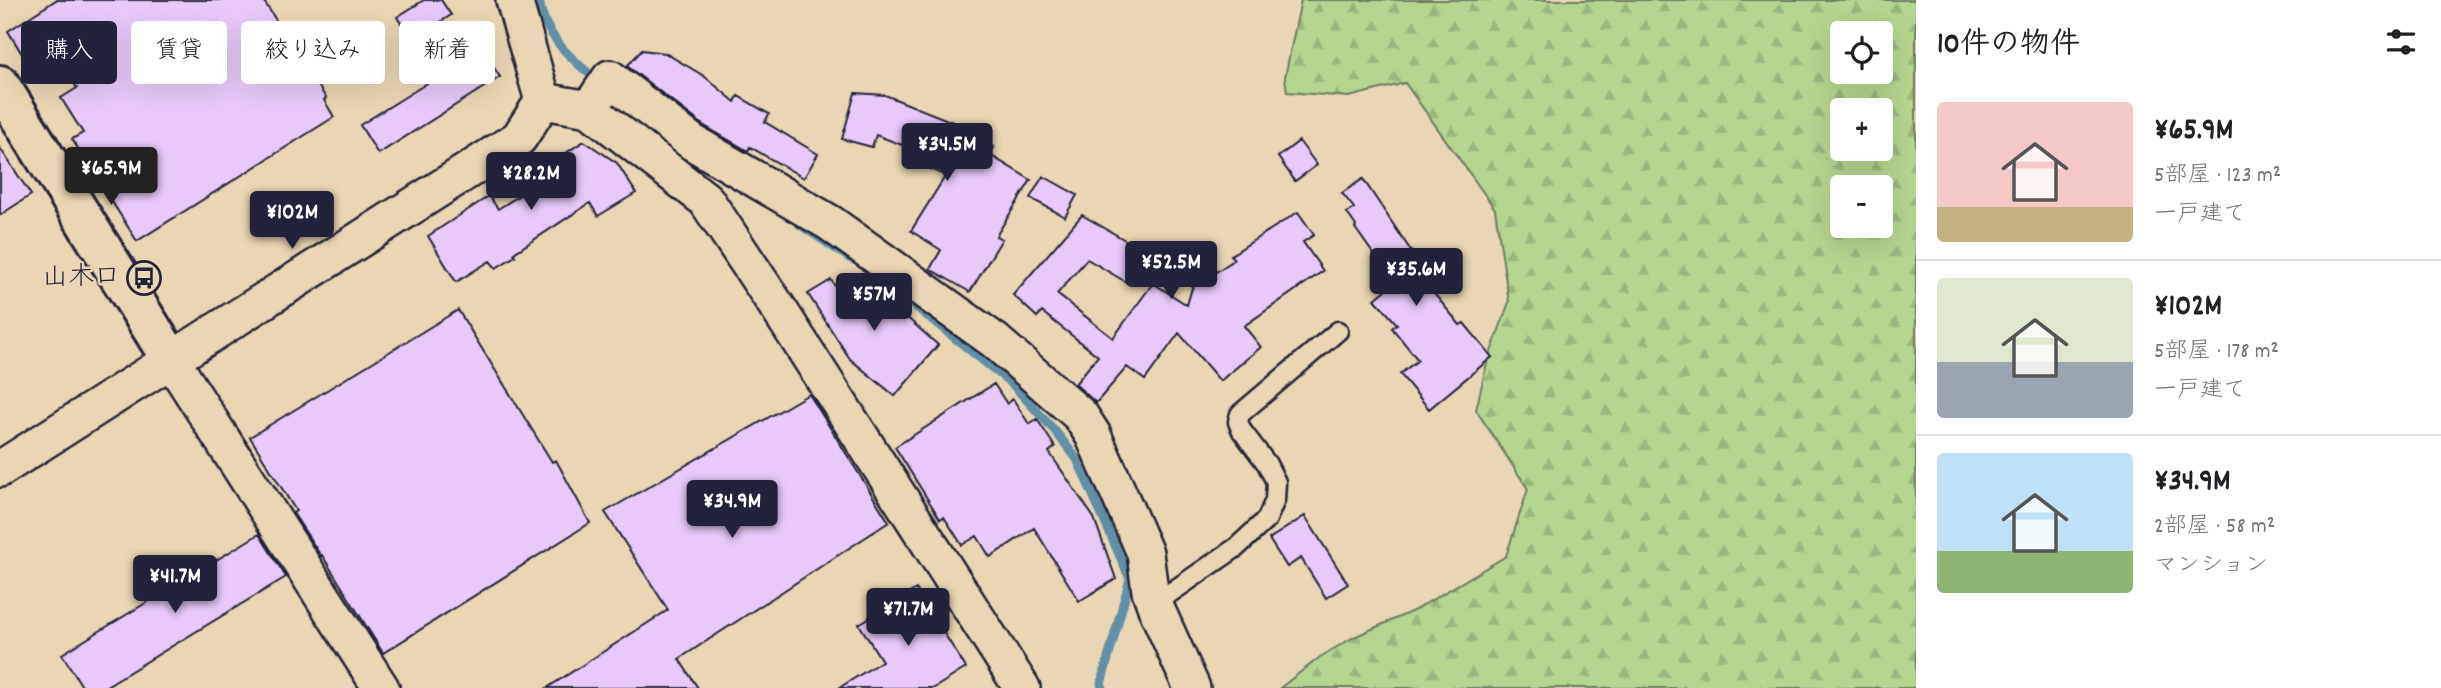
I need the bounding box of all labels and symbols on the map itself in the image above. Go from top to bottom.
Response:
pin: ¥34.5M [890,124,1004,183]
pin: ¥65.9M [54,148,168,207]
pin: ¥28.2M [474,152,588,212]
pin: ¥102M [243,191,341,251]
pin: ¥52.5M [1114,242,1228,301]
pin: ¥35.6M [1359,248,1473,308]
bus stop icon: 山木口 [125,259,163,297]
place label: 山木口 [42,260,120,297]
pin: ¥57M [833,274,915,333]
pin: ¥34.9M [675,480,789,540]
pin: ¥41.7M [118,556,232,615]
pin: ¥71.7M [851,588,965,648]

